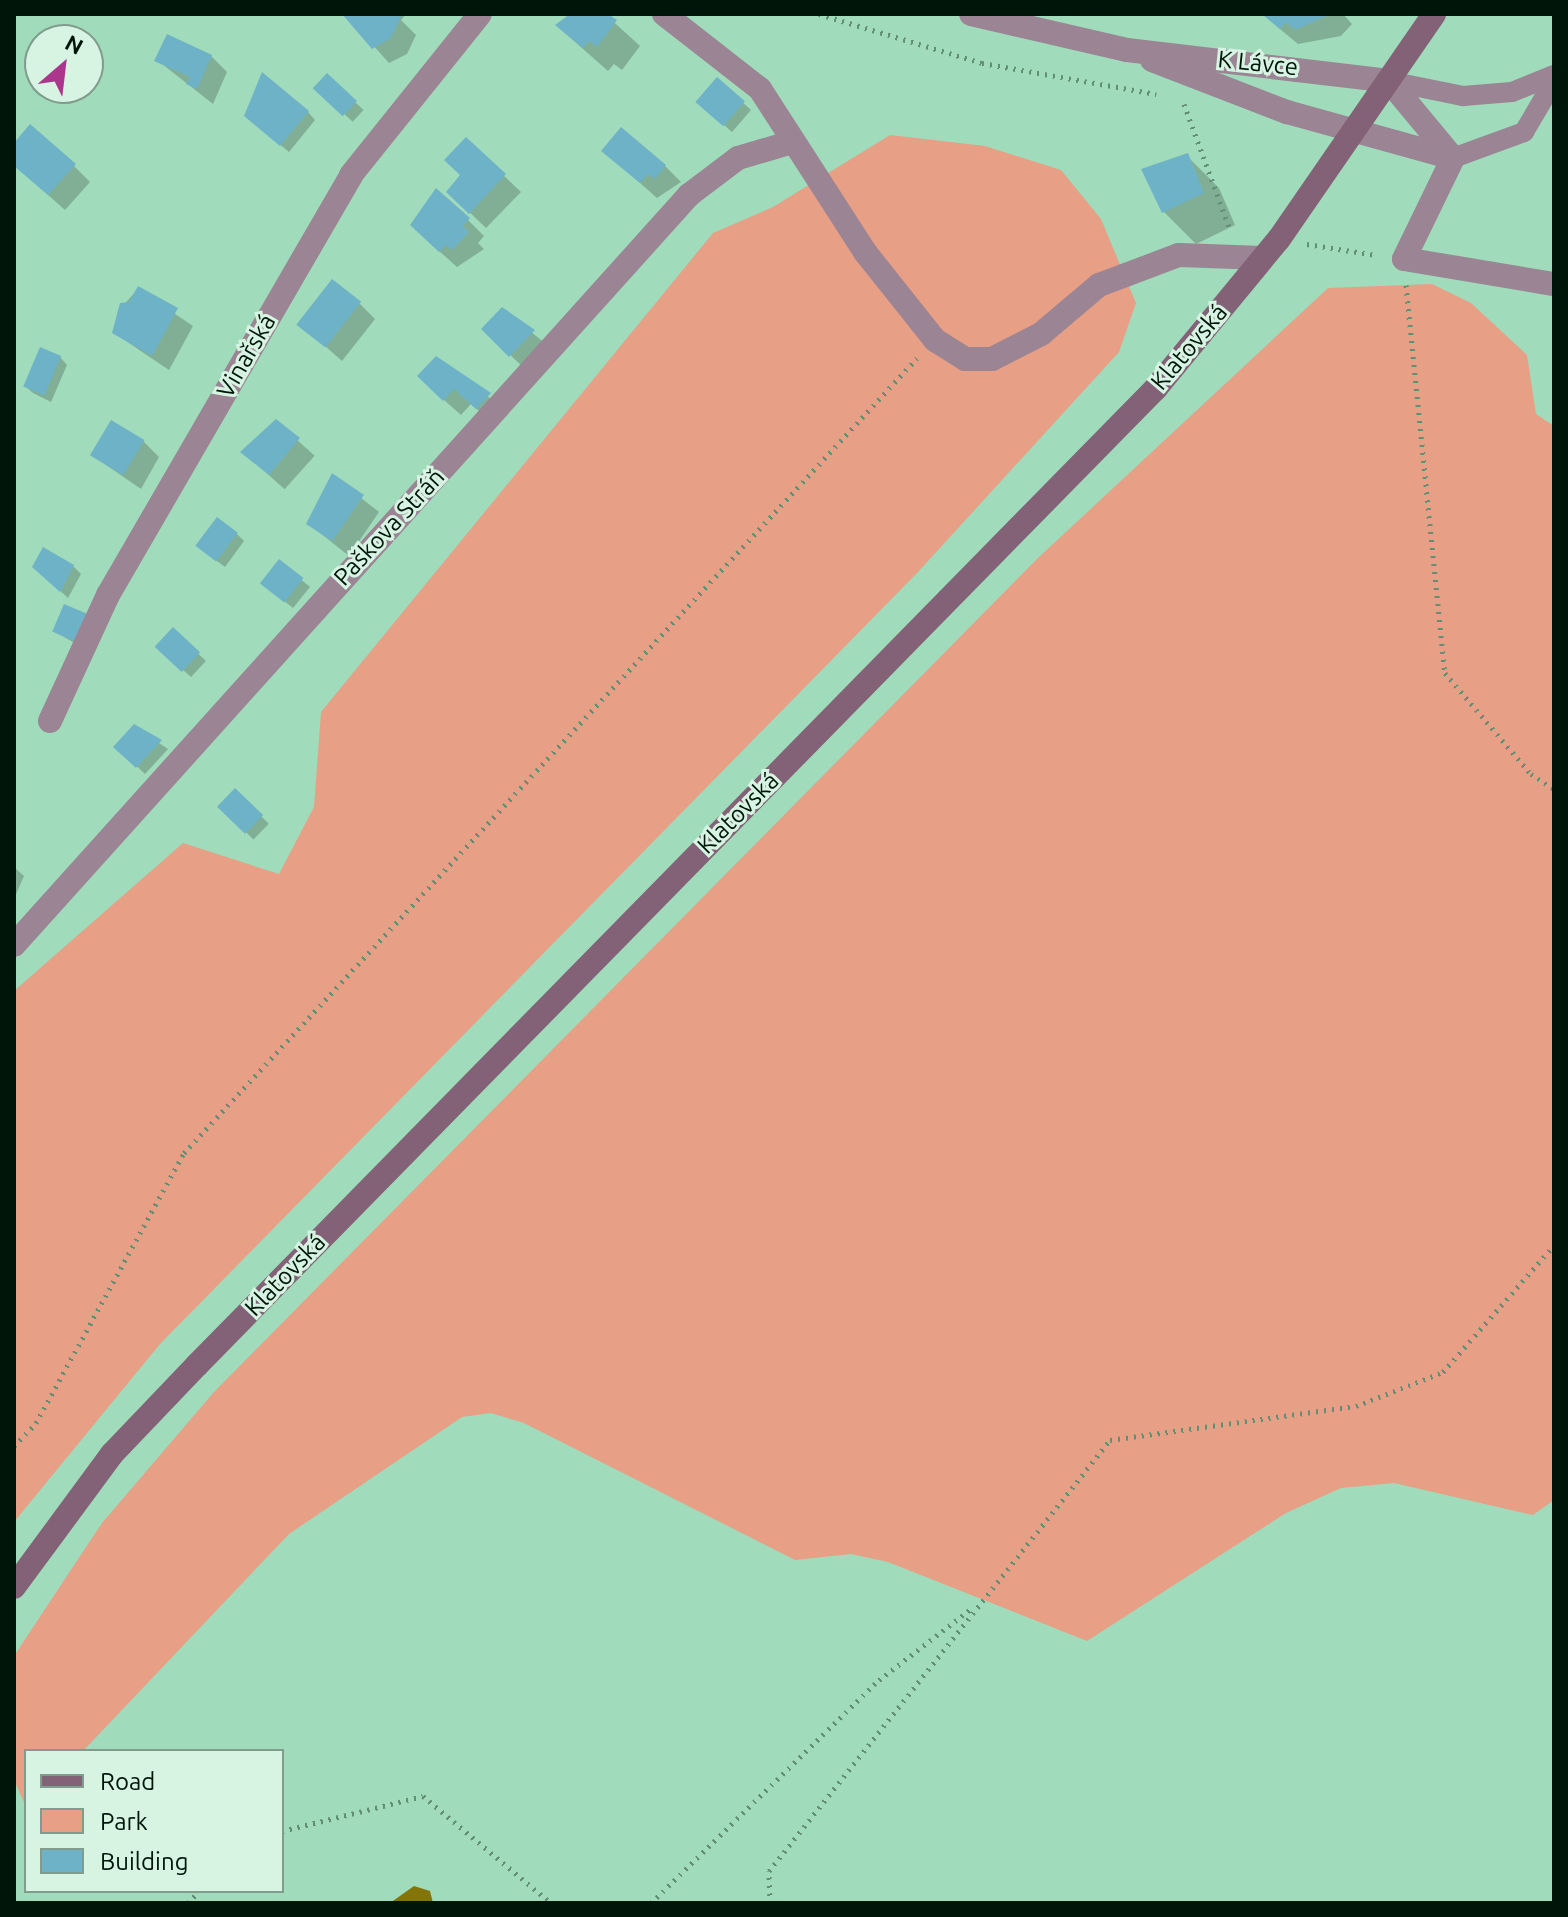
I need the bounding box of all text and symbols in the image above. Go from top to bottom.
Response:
north arrow [24,24,104,104]
text: N [61,29,88,59]
street label: K Lávce [1216,44,1300,82]
street label: Klatovská [1145,298,1233,396]
street label: Vinařská [211,309,281,403]
street label: Paškova Stráň [328,463,450,591]
street label: Klatovská [691,766,785,860]
street label: Klatovská [239,1228,331,1322]
legend [24,1749,284,1893]
text: Road [100,1768,155,1795]
text: Park [100,1808,148,1835]
text: Building [100,1848,188,1875]

